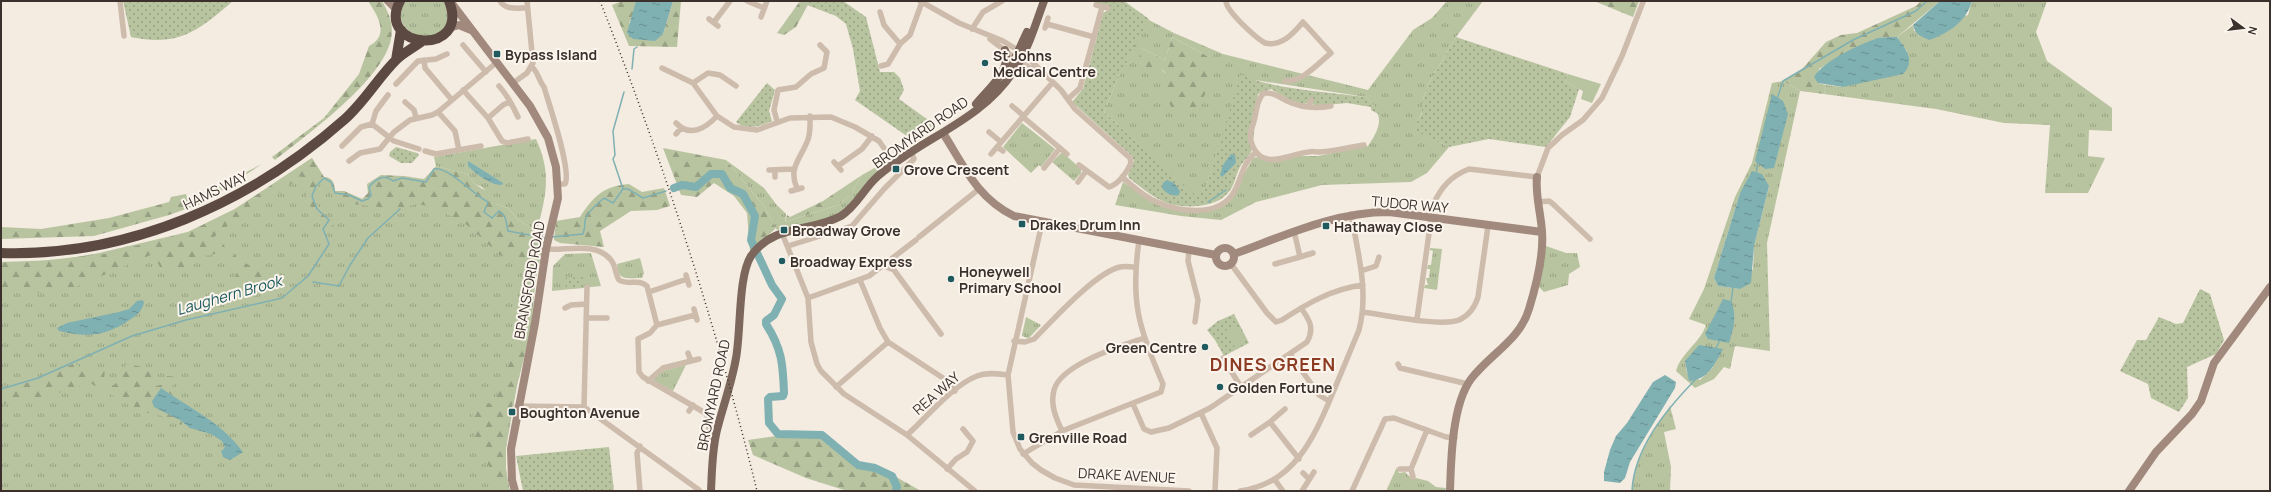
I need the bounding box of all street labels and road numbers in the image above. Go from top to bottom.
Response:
street label: BROMYARD ROAD [868,92,972,172]
street label: HAMS WAY [180,166,251,214]
street label: TUDOR WAY [1371,191,1450,217]
street label: BRANSFORD ROAD [509,219,549,341]
street label: BROMYARD ROAD [692,338,734,452]
street label: REA WAY [908,367,964,419]
street label: DRAKE AVENUE [1078,463,1176,487]

